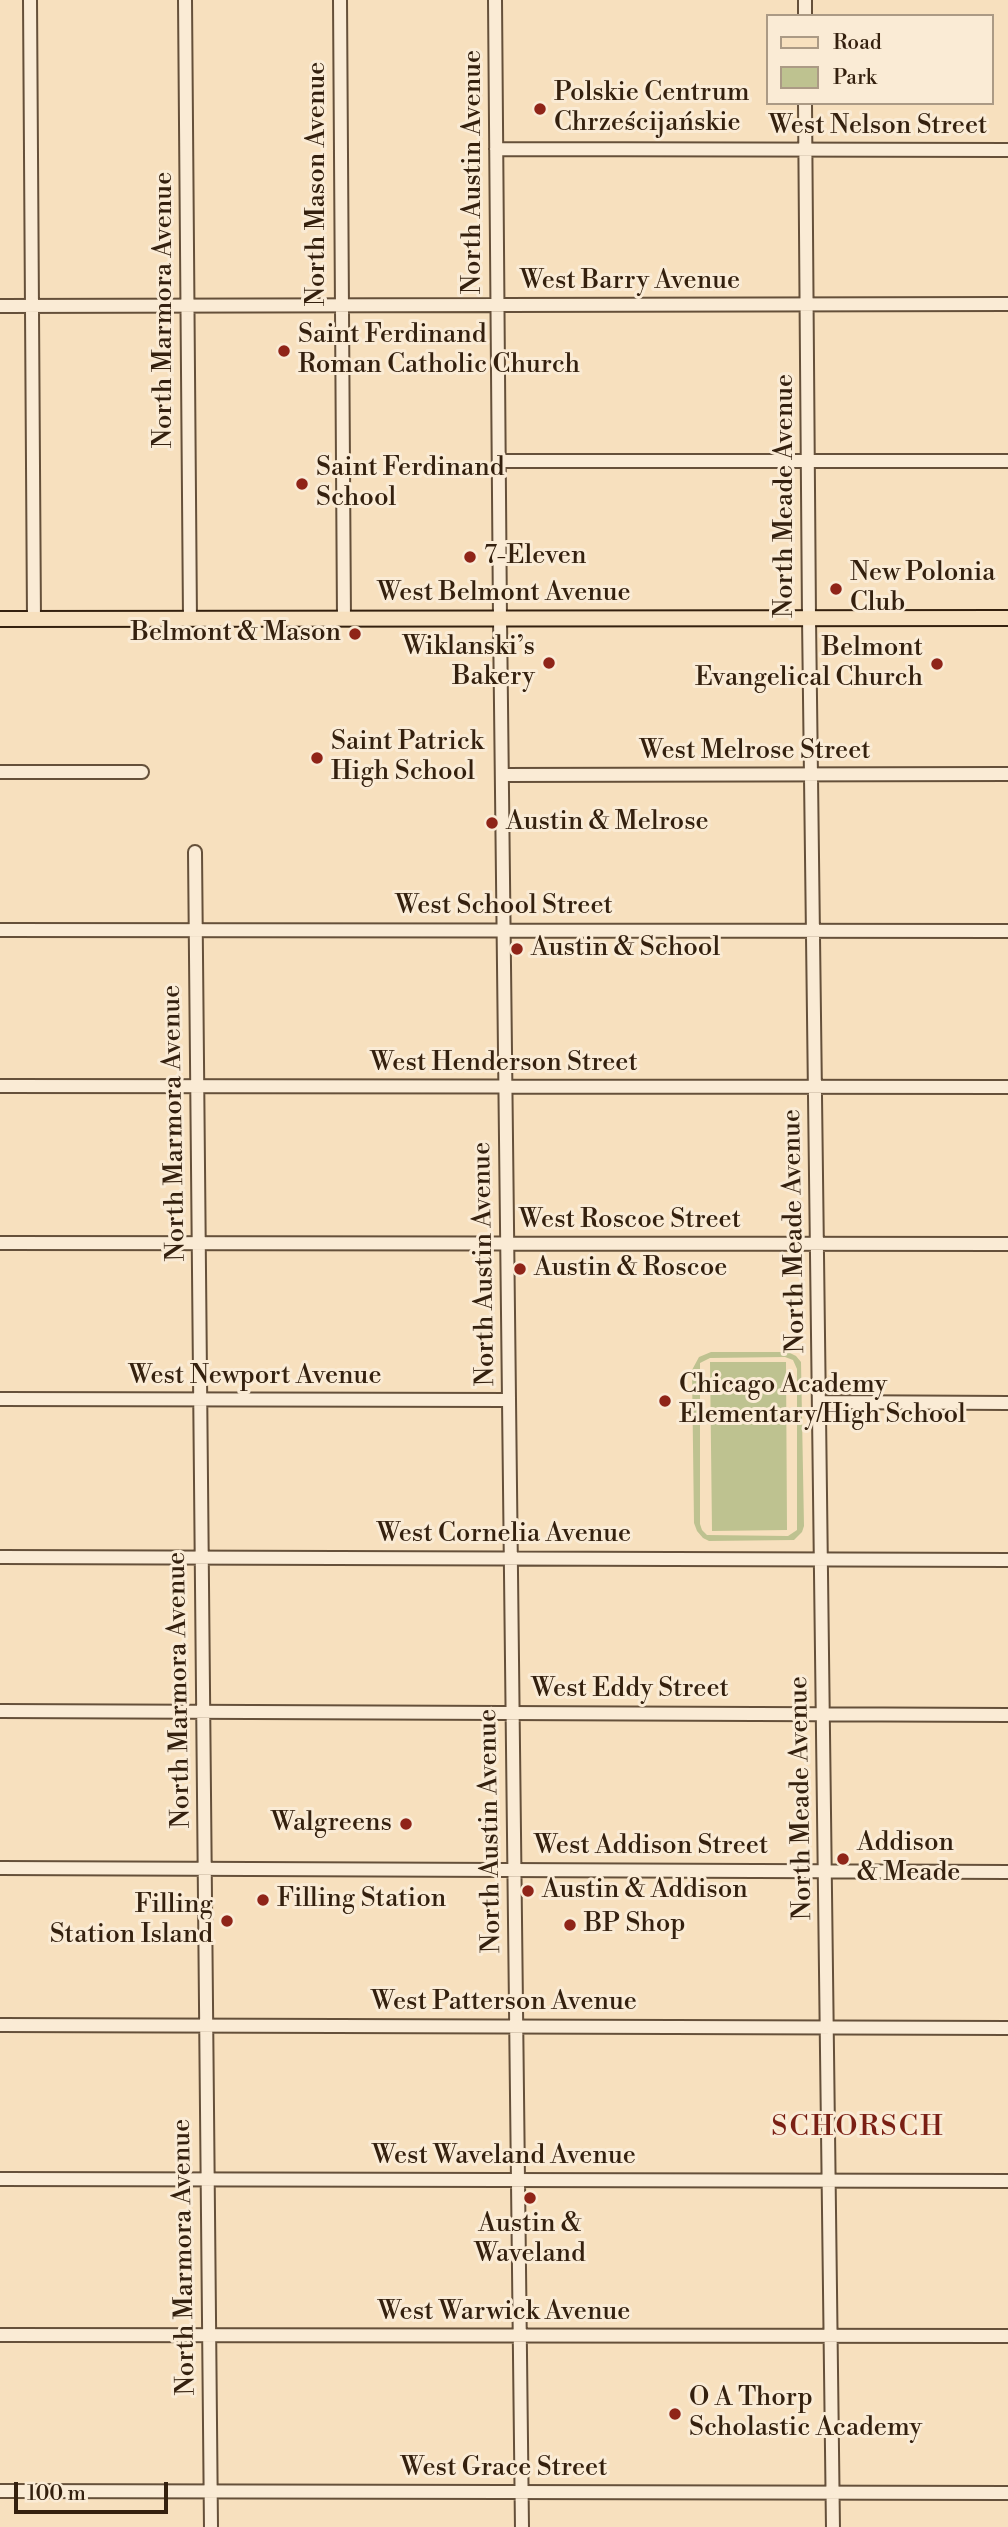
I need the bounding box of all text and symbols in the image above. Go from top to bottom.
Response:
legend [766,14,994,105]
text: Road [833,30,882,56]
street label: North Austin Avenue [458,50,490,294]
street label: North Mason Avenue [302,62,334,306]
text: Park [833,65,877,91]
place label: Polskie Centrum Chrześcijańskie [554,78,750,140]
marker: Polskie Centrum Chrześcijańskie [532,101,548,117]
street label: West Nelson Street [769,111,987,143]
street label: North Marmora Avenue [149,172,181,448]
street label: West Barry Avenue [520,266,740,298]
place label: Saint Ferdinand Roman Catholic Church [298,320,580,382]
marker: Saint Ferdinand Roman Catholic Church [276,343,292,359]
street label: North Meade Avenue [770,374,802,618]
place label: Saint Ferdinand School [316,453,504,514]
marker: Saint Ferdinand School [294,476,310,492]
place label: 7-Eleven [484,541,586,573]
marker: 7-Eleven [462,549,478,565]
place label: New Polonia Club [850,558,996,620]
street label: West Belmont Avenue [377,578,631,610]
marker: New Polonia Club [828,581,844,597]
place label: Belmont & Mason [131,618,341,650]
marker: Belmont & Mason [347,626,363,642]
place label: Wiklanski’s Bakery [402,632,535,694]
place label: Belmont Evangelical Church [695,633,923,694]
marker: Wiklanski’s Bakery [541,655,557,671]
marker: Belmont Evangelical Church [929,656,945,672]
place label: Saint Patrick High School [331,727,484,788]
street label: West Melrose Street [639,736,871,768]
marker: Saint Patrick High School [309,750,325,766]
place label: Austin & Melrose [506,807,709,839]
marker: Austin & Melrose [484,815,500,831]
street label: West School Street [395,891,613,923]
place label: Austin & School [531,933,720,965]
marker: Austin & School [509,941,525,957]
street label: North Marmora Avenue [157,984,193,1262]
street label: West Henderson Street [370,1048,638,1080]
street label: North Meade Avenue [777,1109,813,1353]
street label: North Austin Avenue [467,1142,503,1386]
street label: West Roscoe Street [519,1205,741,1237]
place label: Austin & Roscoe [534,1253,727,1285]
marker: Austin & Roscoe [512,1261,528,1277]
street label: West Newport Avenue [128,1361,382,1393]
place label: Chicago Academy Elementary/High School [679,1370,966,1432]
marker: Chicago Academy Elementary/High School [657,1393,673,1409]
street label: West Cornelia Avenue [377,1519,631,1551]
street label: North Marmora Avenue [162,1551,198,1829]
street label: West Eddy Street [531,1674,729,1706]
street label: North Meade Avenue [784,1676,820,1920]
street label: North Austin Avenue [473,1709,509,1953]
place label: Walgreens [271,1808,392,1840]
marker: Walgreens [398,1816,414,1832]
place label: Addison & Meade [857,1828,960,1890]
street label: West Addison Street [534,1831,768,1863]
marker: Addison & Meade [835,1851,851,1867]
place label: Austin & Addison [542,1875,748,1907]
marker: Austin & Addison [520,1883,536,1899]
place label: Filling Station [277,1884,446,1916]
place label: Filling Station Island [50,1890,213,1952]
marker: Filling Station [255,1892,271,1908]
place label: BP Shop [584,1909,685,1941]
marker: Filling Station Island [219,1913,235,1929]
marker: BP Shop [562,1917,578,1933]
street label: West Patterson Avenue [371,1987,637,2019]
district label: SCHORSCH [772,2111,944,2145]
street label: North Marmora Avenue [167,2118,203,2396]
street label: West Waveland Avenue [372,2141,636,2173]
marker: Austin & Waveland [522,2190,538,2206]
place label: Austin & Waveland [474,2209,586,2270]
street label: West Warwick Avenue [378,2297,630,2329]
place label: O A Thorp Scholastic Academy [689,2383,922,2444]
marker: O A Thorp Scholastic Academy [667,2406,683,2422]
street label: West Grace Street [401,2453,607,2485]
scale bar [18,2468,172,2512]
text: 100 m [27,2481,86,2507]

